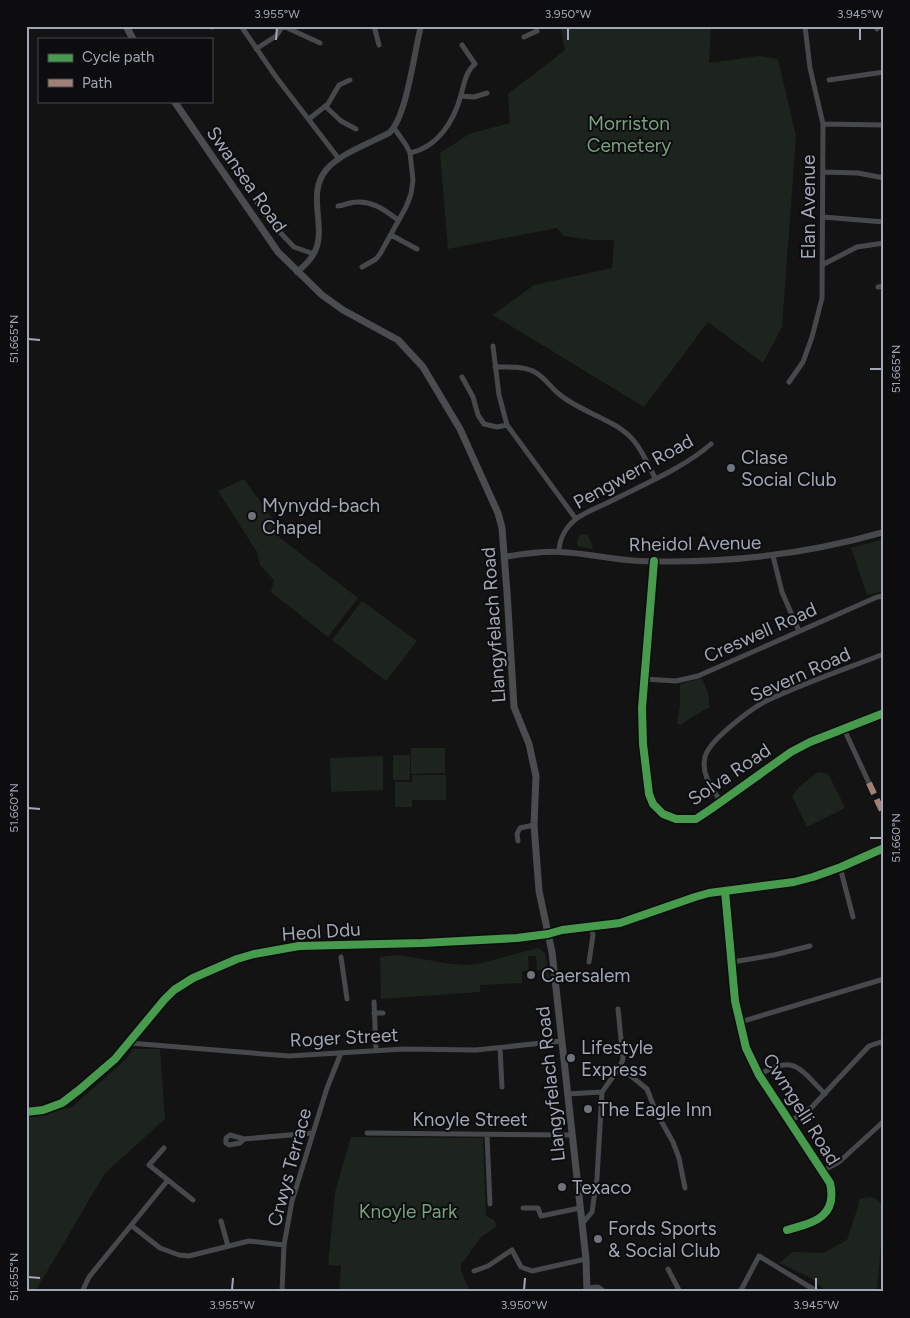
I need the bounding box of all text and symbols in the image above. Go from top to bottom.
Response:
text: 3.955°W [254,7,300,21]
text: 3.950°W [545,7,592,21]
text: 3.945°W [837,7,884,21]
legend [38,38,212,102]
text: Cycle path [82,48,154,66]
text: Path [82,74,112,92]
park label: Morriston Cemetery [587,112,671,157]
street label: Swansea Road [202,122,292,237]
street label: Elan Avenue [797,155,820,259]
text: 51.665°N [7,315,21,363]
text: 51.665°N [889,345,903,393]
street label: Pengwern Road [569,429,697,514]
place label: Clase Social Club [741,446,837,491]
marker: Clase Social Club [725,462,737,474]
place label: Mynydd-bach Chapel [262,494,380,539]
marker: Mynydd-bach Chapel [246,510,258,522]
street label: Rheidol Avenue [629,531,761,556]
street label: Llangyfelach Road [477,546,510,704]
street label: Creswell Road [700,597,820,668]
street label: Severn Road [747,642,854,707]
street label: Solva Road [684,738,775,810]
text: 51.660°N [7,783,21,833]
text: 51.660°N [889,813,903,863]
street label: Heol Ddu [281,917,361,946]
place label: Caersalem [541,964,630,987]
marker: Caersalem [525,969,537,981]
street label: Llangyfelach Road [531,1005,570,1163]
street label: Roger Street [289,1023,399,1052]
place label: Lifestyle Express [581,1036,653,1081]
street label: Cwmgelli Road [758,1049,845,1169]
marker: Lifestyle Express [565,1052,577,1064]
place label: The Eagle Inn [598,1098,712,1121]
marker: The Eagle Inn [582,1103,594,1115]
street label: Crwys Terrace [263,1106,316,1229]
street label: Knoyle Street [412,1108,528,1131]
place label: Texaco [572,1176,632,1199]
marker: Texaco [556,1181,568,1193]
park label: Knoyle Park [359,1200,458,1223]
place label: Fords Sports & Social Club [608,1217,720,1262]
marker: Fords Sports & Social Club [592,1233,604,1245]
text: 51.655°N [7,1253,21,1301]
text: 3.955°W [209,1298,255,1312]
text: 3.950°W [501,1298,548,1312]
text: 3.945°W [793,1298,840,1312]

